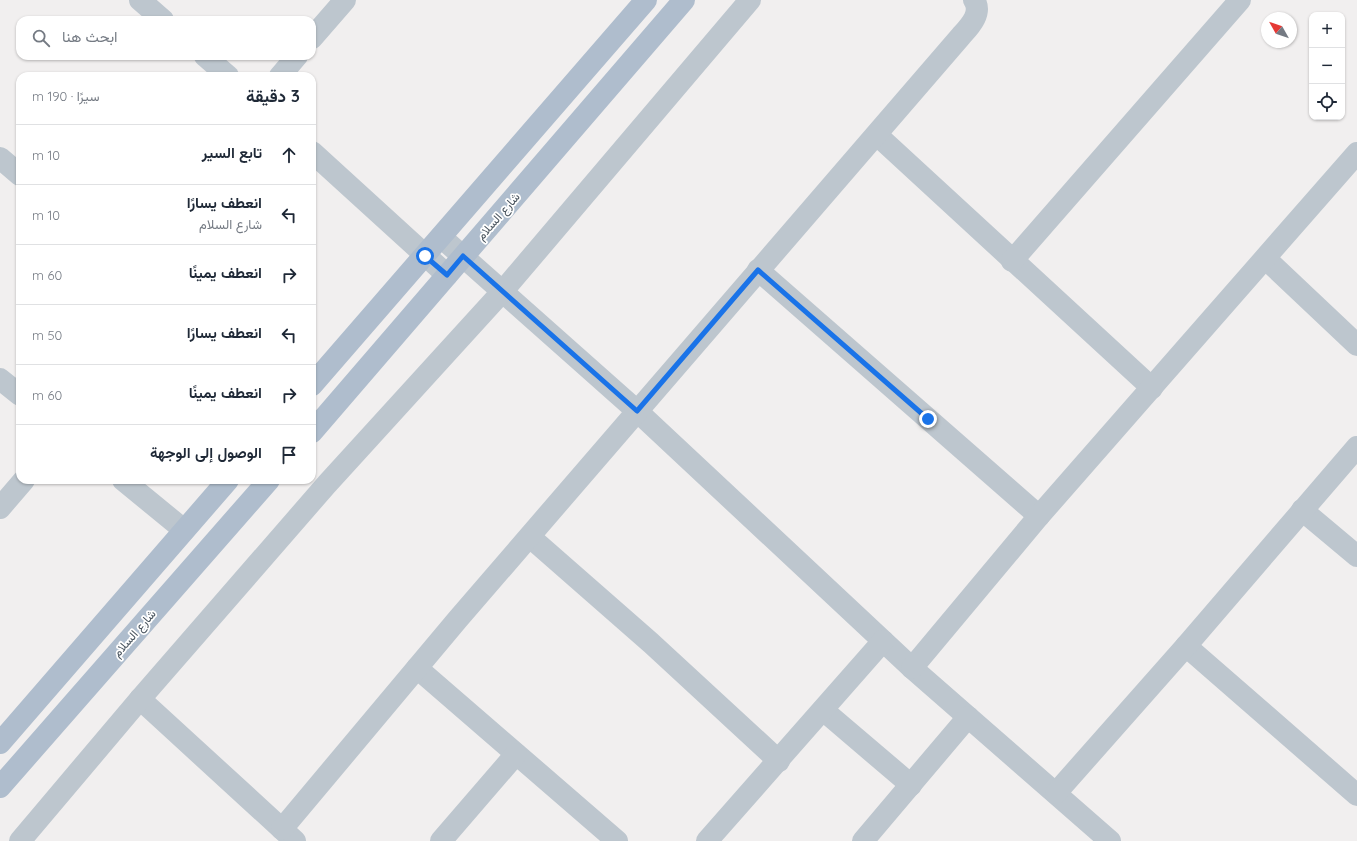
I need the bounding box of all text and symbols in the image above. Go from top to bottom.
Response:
north arrow [1261,12,1297,48]
map controls [1309,12,1345,120]
button: + [1309,12,1345,48]
search box [16,16,316,60]
icon: search [30,27,52,49]
text: ابحث هنا [62,27,118,46]
button: − [1309,48,1345,84]
button: locate [1309,84,1345,120]
text: 3 دقيقة [246,85,300,106]
text: سيرًا · 190 m [32,88,99,104]
text: تابع السير [202,143,262,162]
icon: ahead [278,144,300,166]
text: 10 m [32,147,60,163]
street label: شارع السلام [473,189,524,244]
text: انعطف يسارًا [187,193,262,212]
icon: left [278,204,300,226]
text: 10 m [32,207,60,223]
text: شارع السلام [199,216,262,232]
route start [416,247,434,265]
text: انعطف يمينًا [189,263,262,282]
icon: right [278,264,300,286]
text: 60 m [32,267,62,283]
text: انعطف يسارًا [187,323,262,342]
icon: left [278,324,300,346]
text: 50 m [32,327,62,343]
text: انعطف يمينًا [189,383,262,402]
icon: right [278,384,300,406]
text: 60 m [32,387,62,403]
route end [919,410,937,428]
text: الوصول إلى الوجهة [150,443,262,462]
icon: arrive [278,444,300,466]
street label: شارع السلام [109,606,160,661]

